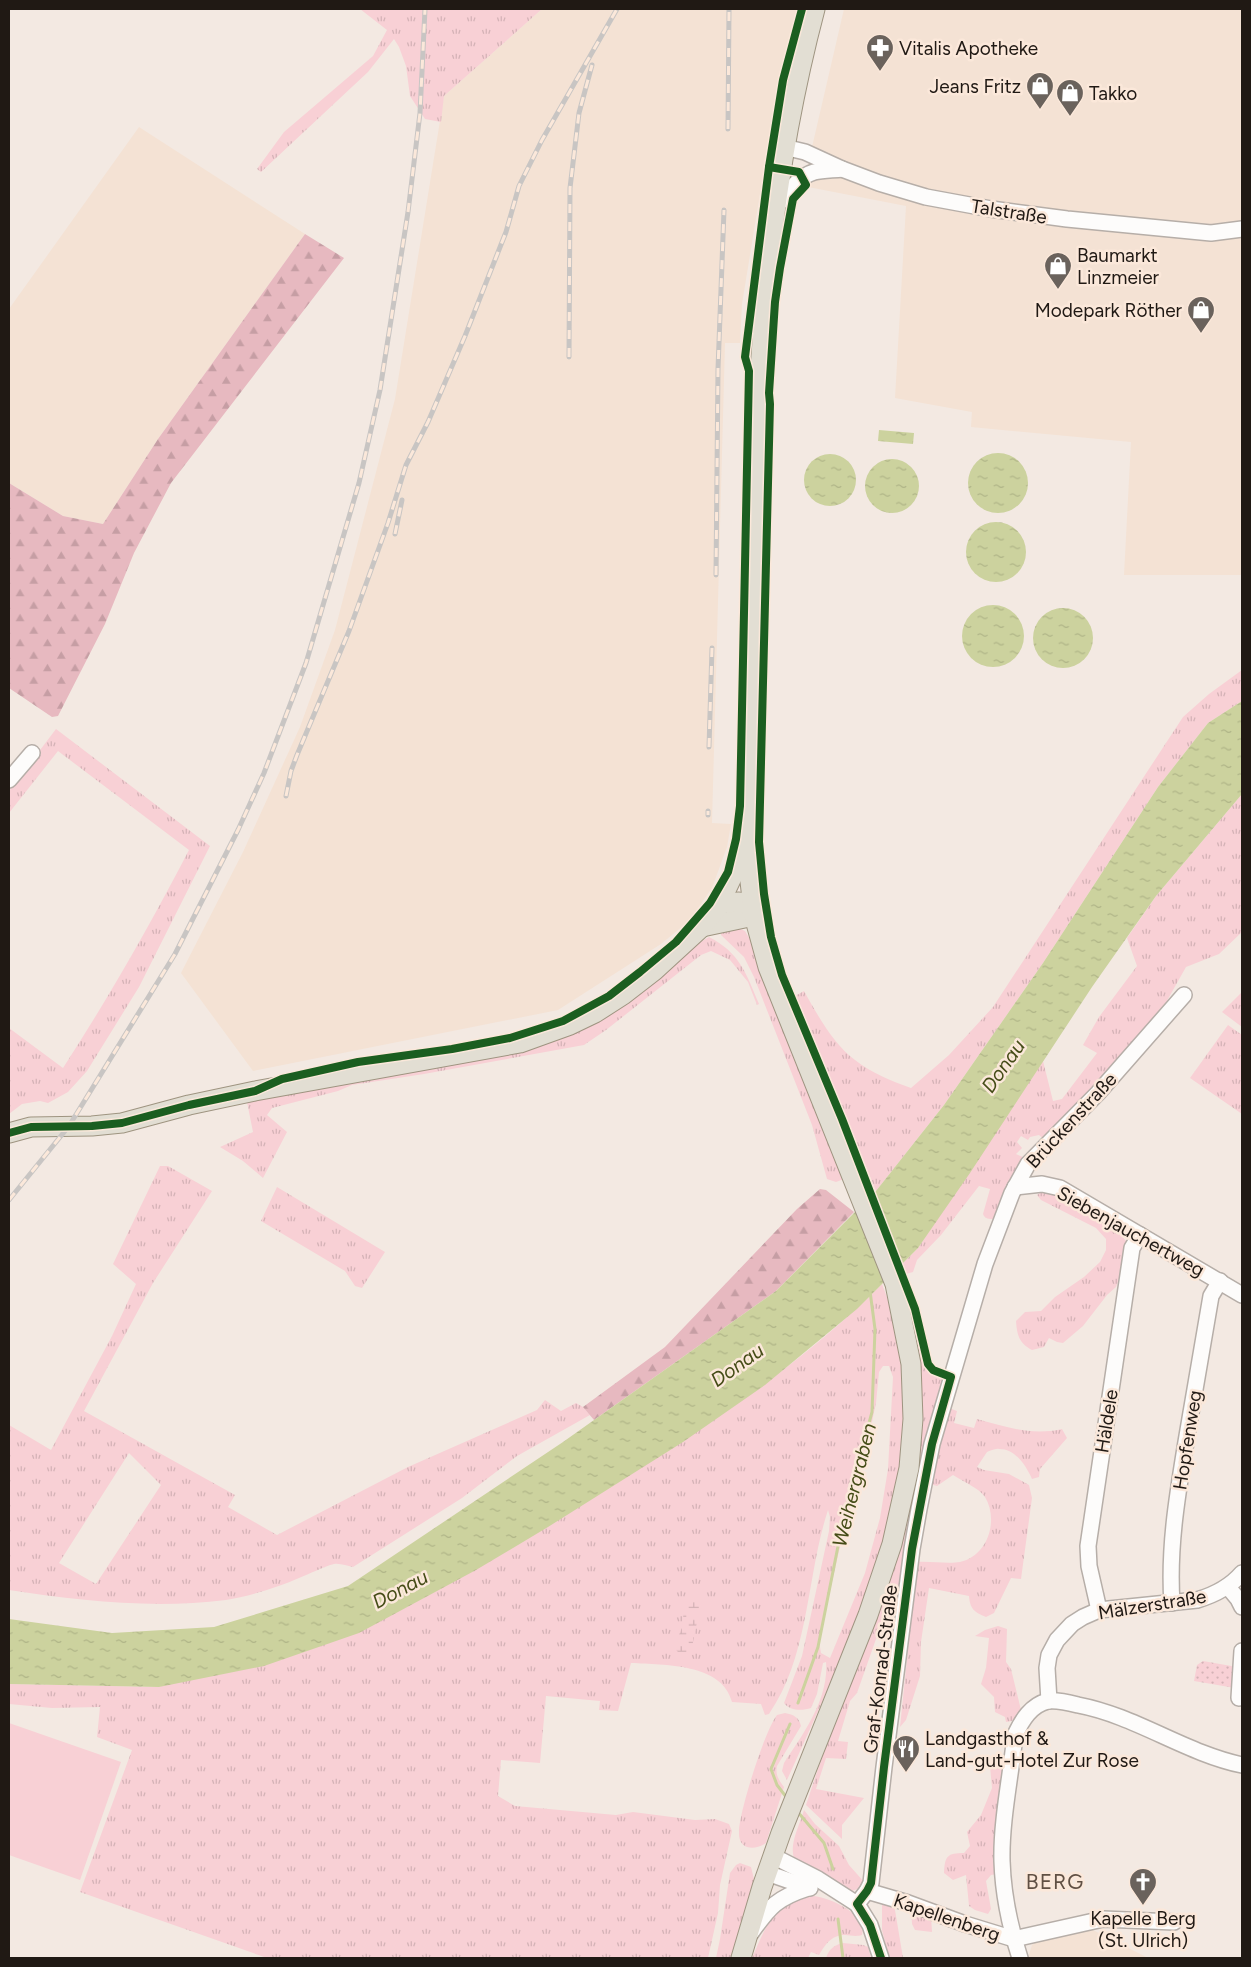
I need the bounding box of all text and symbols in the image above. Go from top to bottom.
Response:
pharmacy icon: Vitalis Apotheke [865,33,895,72]
place label: Vitalis Apotheke [899,37,1038,60]
shop icon: Jeans Fritz [1025,71,1055,110]
place label: Jeans Fritz [930,75,1021,98]
shop icon: Takko [1055,78,1085,117]
place label: Takko [1089,82,1137,105]
street label: Talstraße [969,194,1048,229]
place label: Baumarkt Linzmeier [1077,244,1160,289]
shop icon: Baumarkt Linzmeier [1043,251,1073,290]
shop icon: Modepark Röther [1186,295,1216,334]
place label: Modepark Röther [1035,299,1183,322]
water label: Donau [976,1035,1030,1097]
street label: Brückenstraße [1021,1068,1121,1173]
street label: Siebenjauchertweg [1053,1181,1209,1281]
water label: Donau [706,1338,768,1392]
street label: Häldele [1090,1388,1123,1455]
street label: Hopfenweg [1168,1389,1207,1492]
water label: Weihergraben [827,1420,881,1550]
water label: Donau [368,1564,432,1614]
street label: Graf-Konrad-Straße [859,1583,902,1755]
street label: Mälzerstraße [1096,1585,1208,1624]
place label: Landgasthof & Land-gut-Hotel Zur Rose [925,1727,1139,1772]
restaurant icon: Landgasthof & Land-gut-Hotel Zur Rose [891,1734,921,1773]
church icon: Kapelle Berg (St. Ulrich) [1128,1867,1158,1906]
district label: BERG [1026,1869,1084,1894]
street label: Kapellenberg [891,1889,1003,1946]
place label: Kapelle Berg (St. Ulrich) [1090,1907,1196,1952]

